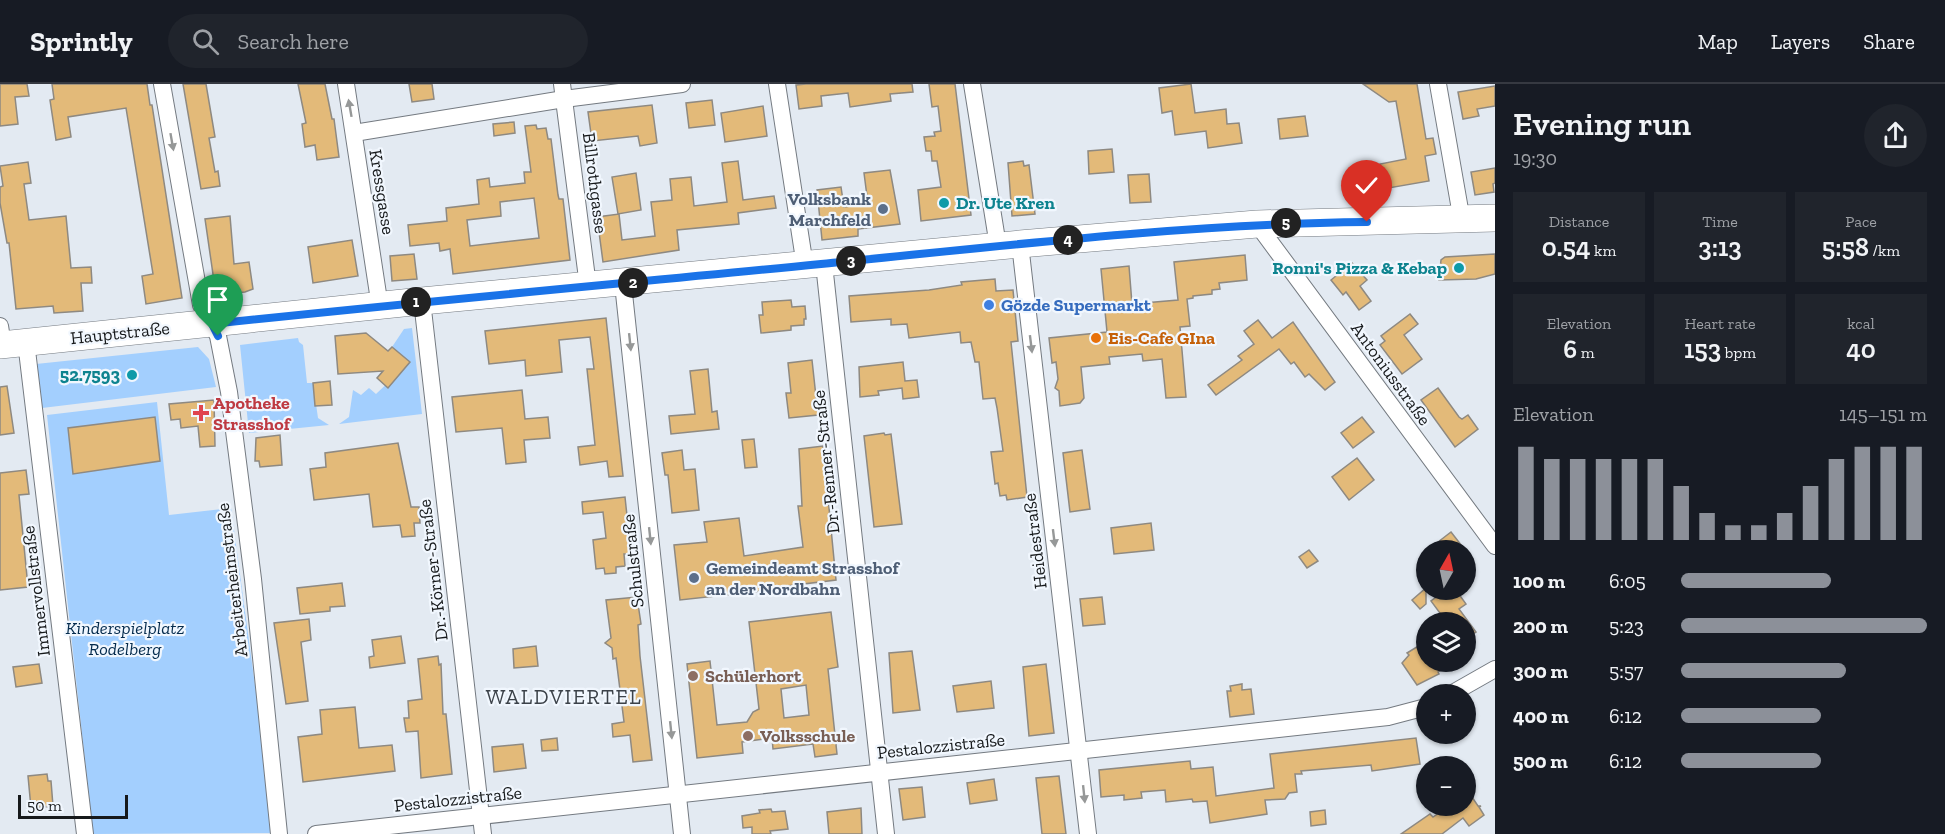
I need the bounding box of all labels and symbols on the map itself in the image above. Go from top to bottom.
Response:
one-way arrow [345,99,354,118]
street label: Billrothgasse [578,131,612,235]
one-way arrow [168,132,177,151]
street label: Kressgasse [364,148,400,236]
pin [1341,160,1392,222]
place label: Volksbank Marchfeld [788,188,872,231]
place label: Dr. Ute Kren [956,192,1055,214]
marker: Dr. Ute Kren [937,196,951,210]
marker: Volksbank Marchfeld [876,202,890,216]
pin: 5 [1271,208,1301,238]
pin: 4 [1053,225,1083,255]
pin: 3 [836,246,866,276]
place label: Ronni's Pizza & Kebap [1272,257,1447,279]
marker: Ronni's Pizza & Kebap [1452,261,1466,275]
pin: 2 [618,268,648,298]
pin [192,274,243,336]
pin: 1 [401,287,431,317]
place label: Gözde Supermarkt [1001,294,1152,316]
marker: Gözde Supermarkt [982,298,996,312]
street label: Hauptstraße [69,317,171,349]
street label: Antoniusstraße [1346,318,1436,430]
place label: Eis-Cafe GIna [1108,327,1215,349]
marker: Eis-Cafe GIna [1089,331,1103,345]
one-way arrow [625,332,634,351]
one-way arrow [1027,335,1036,354]
place label: 52.7593 [60,364,120,386]
marker: 52.7593 [125,368,139,382]
street label: Dr.-Renner-Straße [808,389,844,535]
place label: Apotheke Strasshof [213,392,292,435]
marker: Apotheke Strasshof [194,406,208,420]
street label: Heidestraße [1018,492,1052,590]
street label: Dr.-Körner-Straße [413,498,453,642]
street label: Arbeiterheimstraße [212,502,252,658]
street label: Schulstraße [617,513,649,609]
street label: Immervollstraße [17,524,55,658]
one-way arrow [645,526,655,545]
one-way arrow [1049,528,1059,547]
north arrow [1416,540,1476,600]
place label: Gemeindeamt Strasshof an der Nordbahn [706,557,900,600]
marker: Gemeindeamt Strasshof an der Nordbahn [687,571,701,585]
park label: Kinderspielplatz Rodelberg [66,617,184,660]
place label: Schülerhort [705,665,802,687]
marker: Schülerhort [686,669,700,683]
district label: WALDVIERTEL [486,684,642,709]
one-way arrow [666,720,676,739]
place label: Volksschule [760,725,856,747]
street label: Pestalozzistraße [876,728,1006,764]
marker: Volksschule [741,729,755,743]
street label: Pestalozzistraße [393,781,523,817]
one-way arrow [1079,784,1089,803]
scale bar [18,792,128,820]

